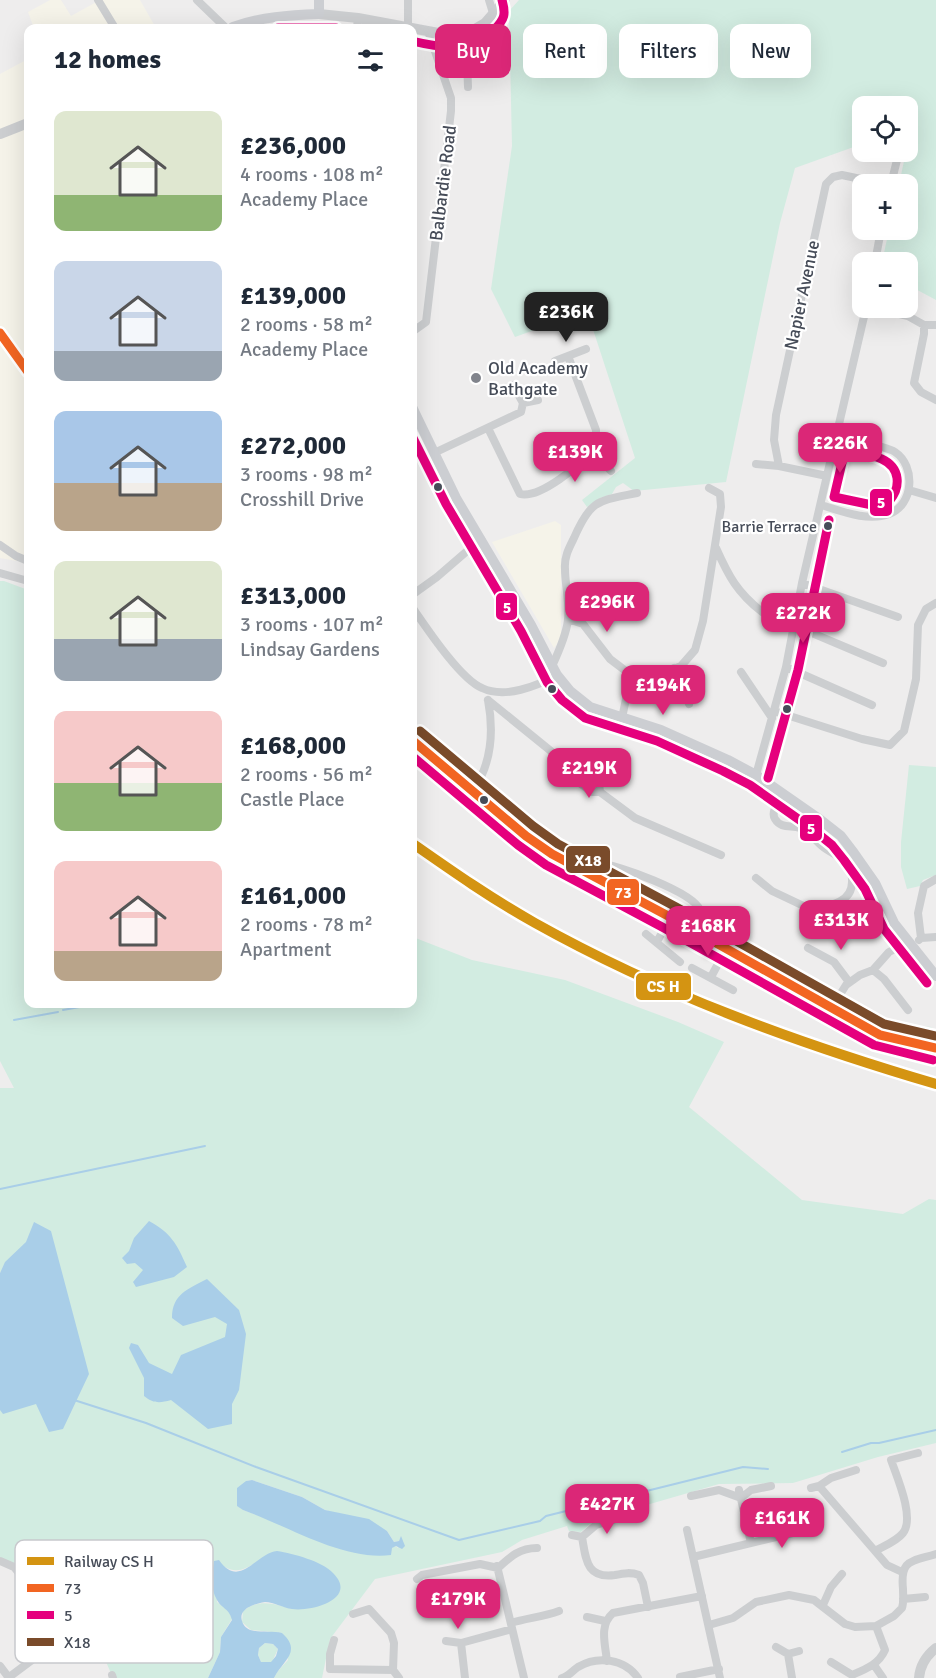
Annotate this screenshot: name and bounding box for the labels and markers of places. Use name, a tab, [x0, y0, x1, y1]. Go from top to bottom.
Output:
pin: £236K	[524, 292, 608, 343]
place label: Old Academy Bathgate	[488, 357, 589, 400]
marker: Old Academy Bathgate	[469, 371, 483, 385]
pin: £226K	[798, 423, 882, 474]
pin: £139K	[533, 432, 617, 483]
unlabelled marker	[432, 481, 444, 493]
place label: Barrie Terrace	[722, 517, 817, 537]
marker: Barrie Terrace	[822, 520, 834, 532]
pin: £296K	[565, 582, 649, 633]
pin: £272K	[761, 593, 845, 644]
pin: £194K	[621, 665, 705, 716]
unlabelled marker	[546, 683, 558, 695]
unlabelled marker	[781, 703, 793, 715]
pin: £219K	[547, 748, 631, 799]
unlabelled marker	[478, 794, 490, 806]
pin: £313K	[799, 900, 883, 951]
pin: £168K	[666, 906, 750, 957]
pin: £427K	[565, 1484, 649, 1535]
pin: £161K	[740, 1498, 824, 1549]
pin: £179K	[416, 1579, 500, 1630]

